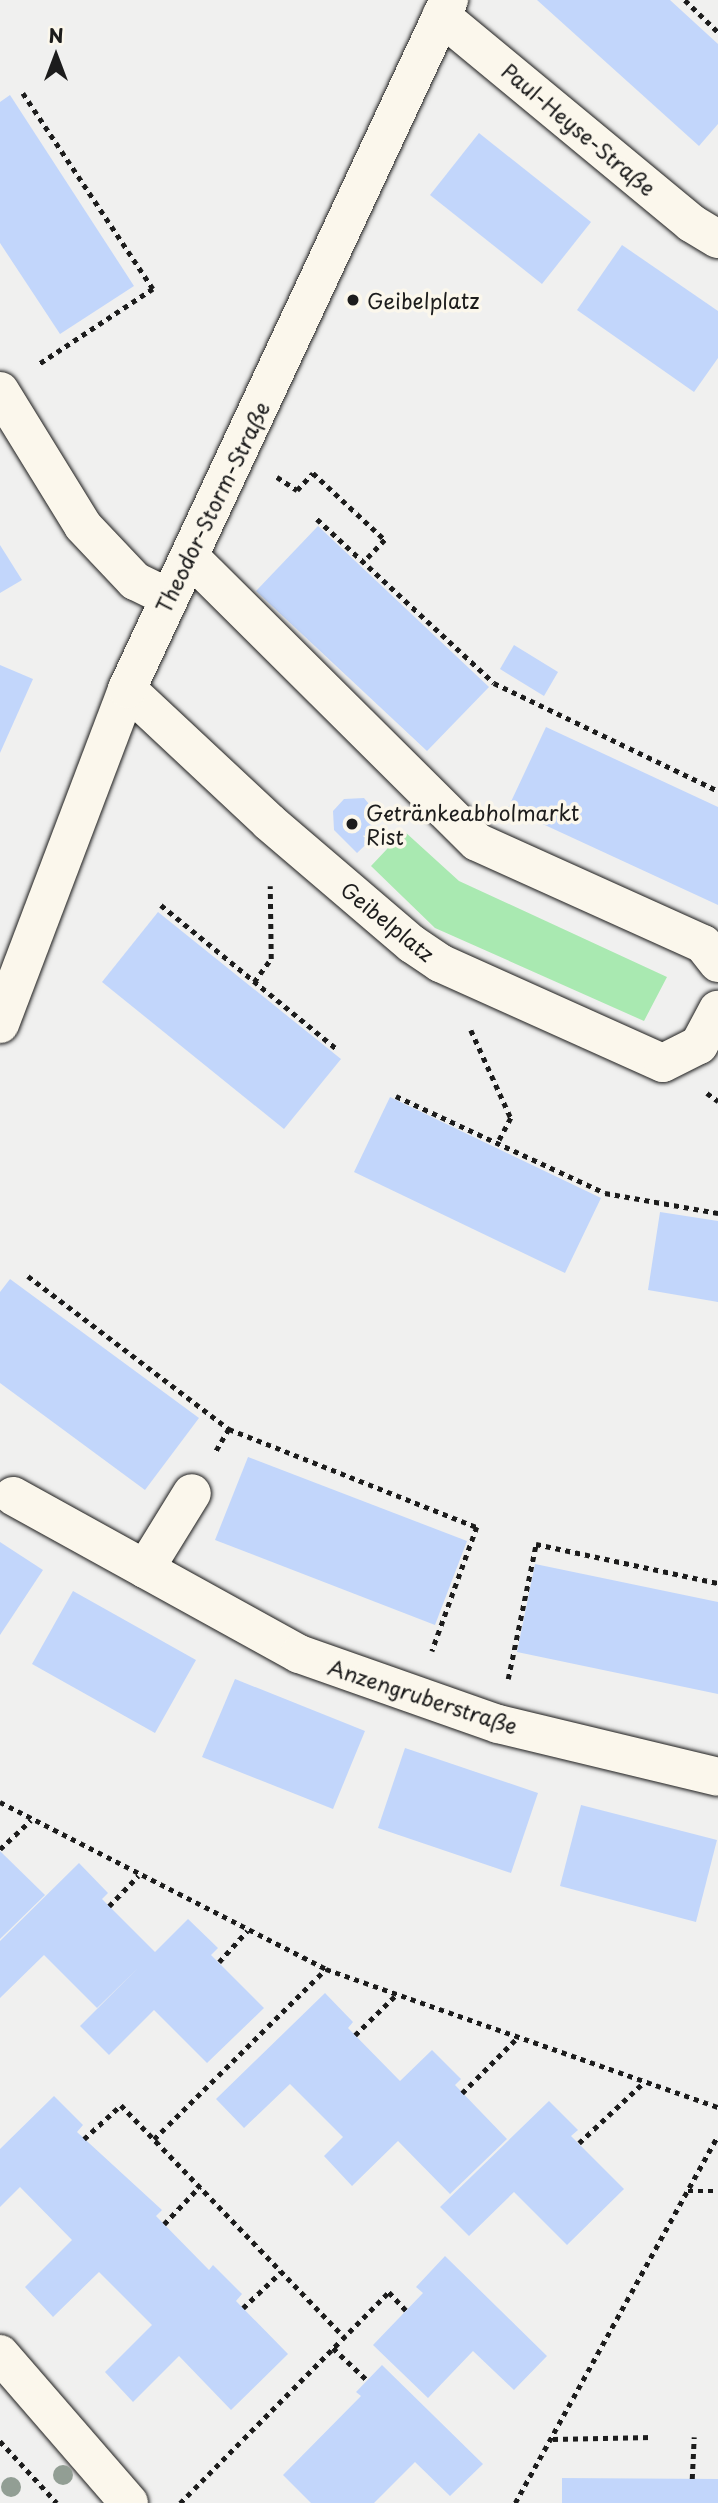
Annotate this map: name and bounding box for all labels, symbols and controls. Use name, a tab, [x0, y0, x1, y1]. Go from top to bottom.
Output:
north arrow	[21, 21, 91, 91]
text: N	[48, 21, 64, 49]
street label: Paul-Heyse-Straße	[497, 58, 661, 200]
place label: Geibelplatz	[367, 287, 479, 313]
marker: Geibelplatz	[345, 292, 361, 308]
street label: Theodor-Storm-Straße	[150, 397, 274, 617]
place label: Getränkeabholmarkt Rist	[366, 799, 579, 849]
marker: Getränkeabholmarkt Rist	[344, 816, 360, 832]
street label: Geibelplatz	[336, 876, 440, 966]
street label: Anzengruberstraße	[325, 1653, 521, 1739]

